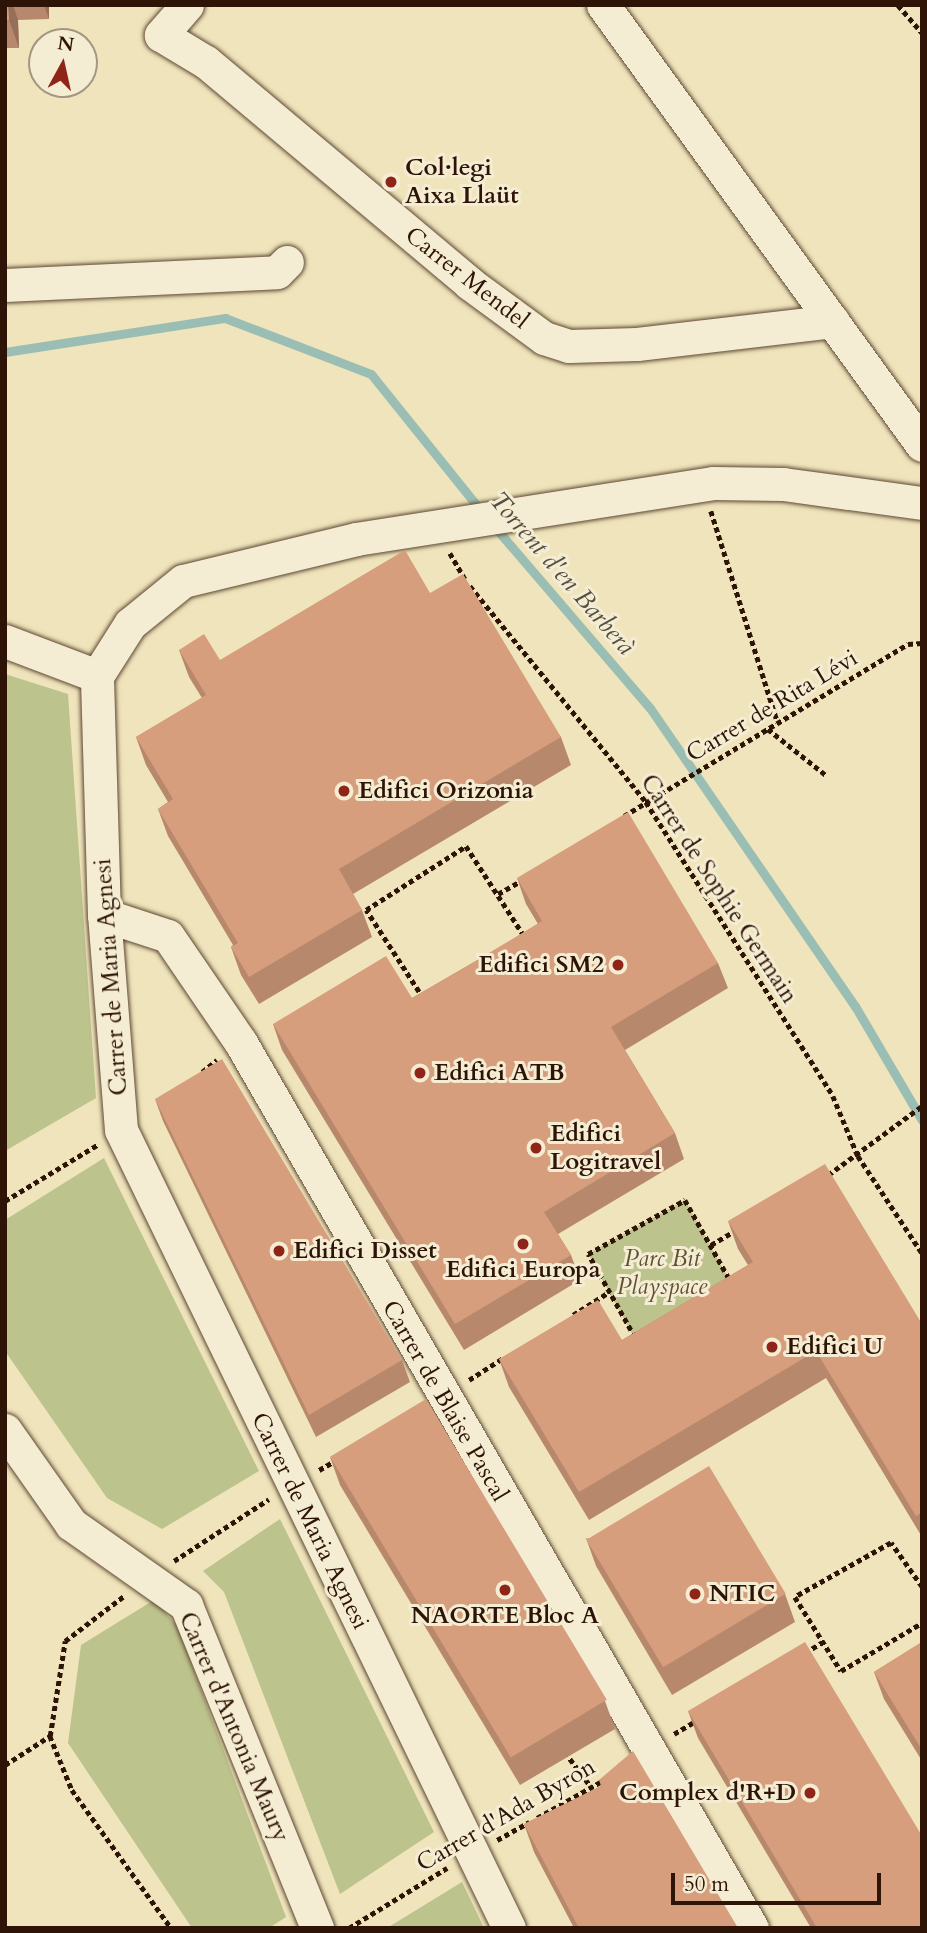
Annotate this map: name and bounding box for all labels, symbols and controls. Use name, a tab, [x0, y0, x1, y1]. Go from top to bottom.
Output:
north arrow	[28, 28, 98, 98]
text: N	[56, 30, 76, 58]
place label: Col·legi Aixa Llaüt	[405, 154, 519, 210]
marker: Col·legi Aixa Llaüt	[383, 174, 399, 190]
street label: Carrer Mendel	[399, 221, 535, 335]
water label: Torrent d'en Barberà	[483, 485, 641, 661]
street label: Carrer de Rita Lévi	[681, 644, 863, 768]
street label: Carrer de Sophie Germain	[634, 769, 804, 1009]
place label: Edifici Orizonia	[358, 777, 534, 805]
marker: Edifici Orizonia	[336, 783, 352, 799]
street label: Carrer de Maria Agnesi	[88, 857, 134, 1097]
place label: Edifici SM2	[478, 951, 604, 979]
marker: Edifici SM2	[610, 957, 626, 973]
place label: Edifici ATB	[434, 1059, 564, 1087]
marker: Edifici ATB	[412, 1065, 428, 1081]
place label: Edifici Logitravel	[550, 1120, 661, 1176]
marker: Edifici Logitravel	[528, 1140, 544, 1156]
marker: Edifici Europa	[515, 1236, 531, 1252]
place label: Edifici Disset	[293, 1237, 437, 1265]
marker: Edifici Disset	[271, 1243, 287, 1259]
park label: Parc Bit Playspace	[617, 1245, 707, 1301]
place label: Edifici Europa	[445, 1256, 601, 1284]
street label: Carrer de Blaise Pascal	[376, 1295, 514, 1507]
place label: Edifici U	[786, 1333, 883, 1361]
marker: Edifici U	[764, 1339, 780, 1355]
street label: Carrer de Maria Agnesi	[245, 1408, 375, 1634]
place label: NTIC	[709, 1580, 775, 1608]
marker: NAORTE Bloc A	[497, 1582, 513, 1598]
marker: NTIC	[687, 1586, 703, 1602]
place label: NAORTE Bloc A	[411, 1602, 599, 1630]
street label: Carrer d'Antonia Maury	[173, 1608, 295, 1846]
street label: Carrer d'Ada Byron	[412, 1752, 600, 1878]
place label: Complex d'R+D	[619, 1779, 796, 1807]
marker: Complex d'R+D	[802, 1785, 818, 1801]
scale bar	[675, 1860, 885, 1904]
text: 50 m	[684, 1870, 729, 1899]

